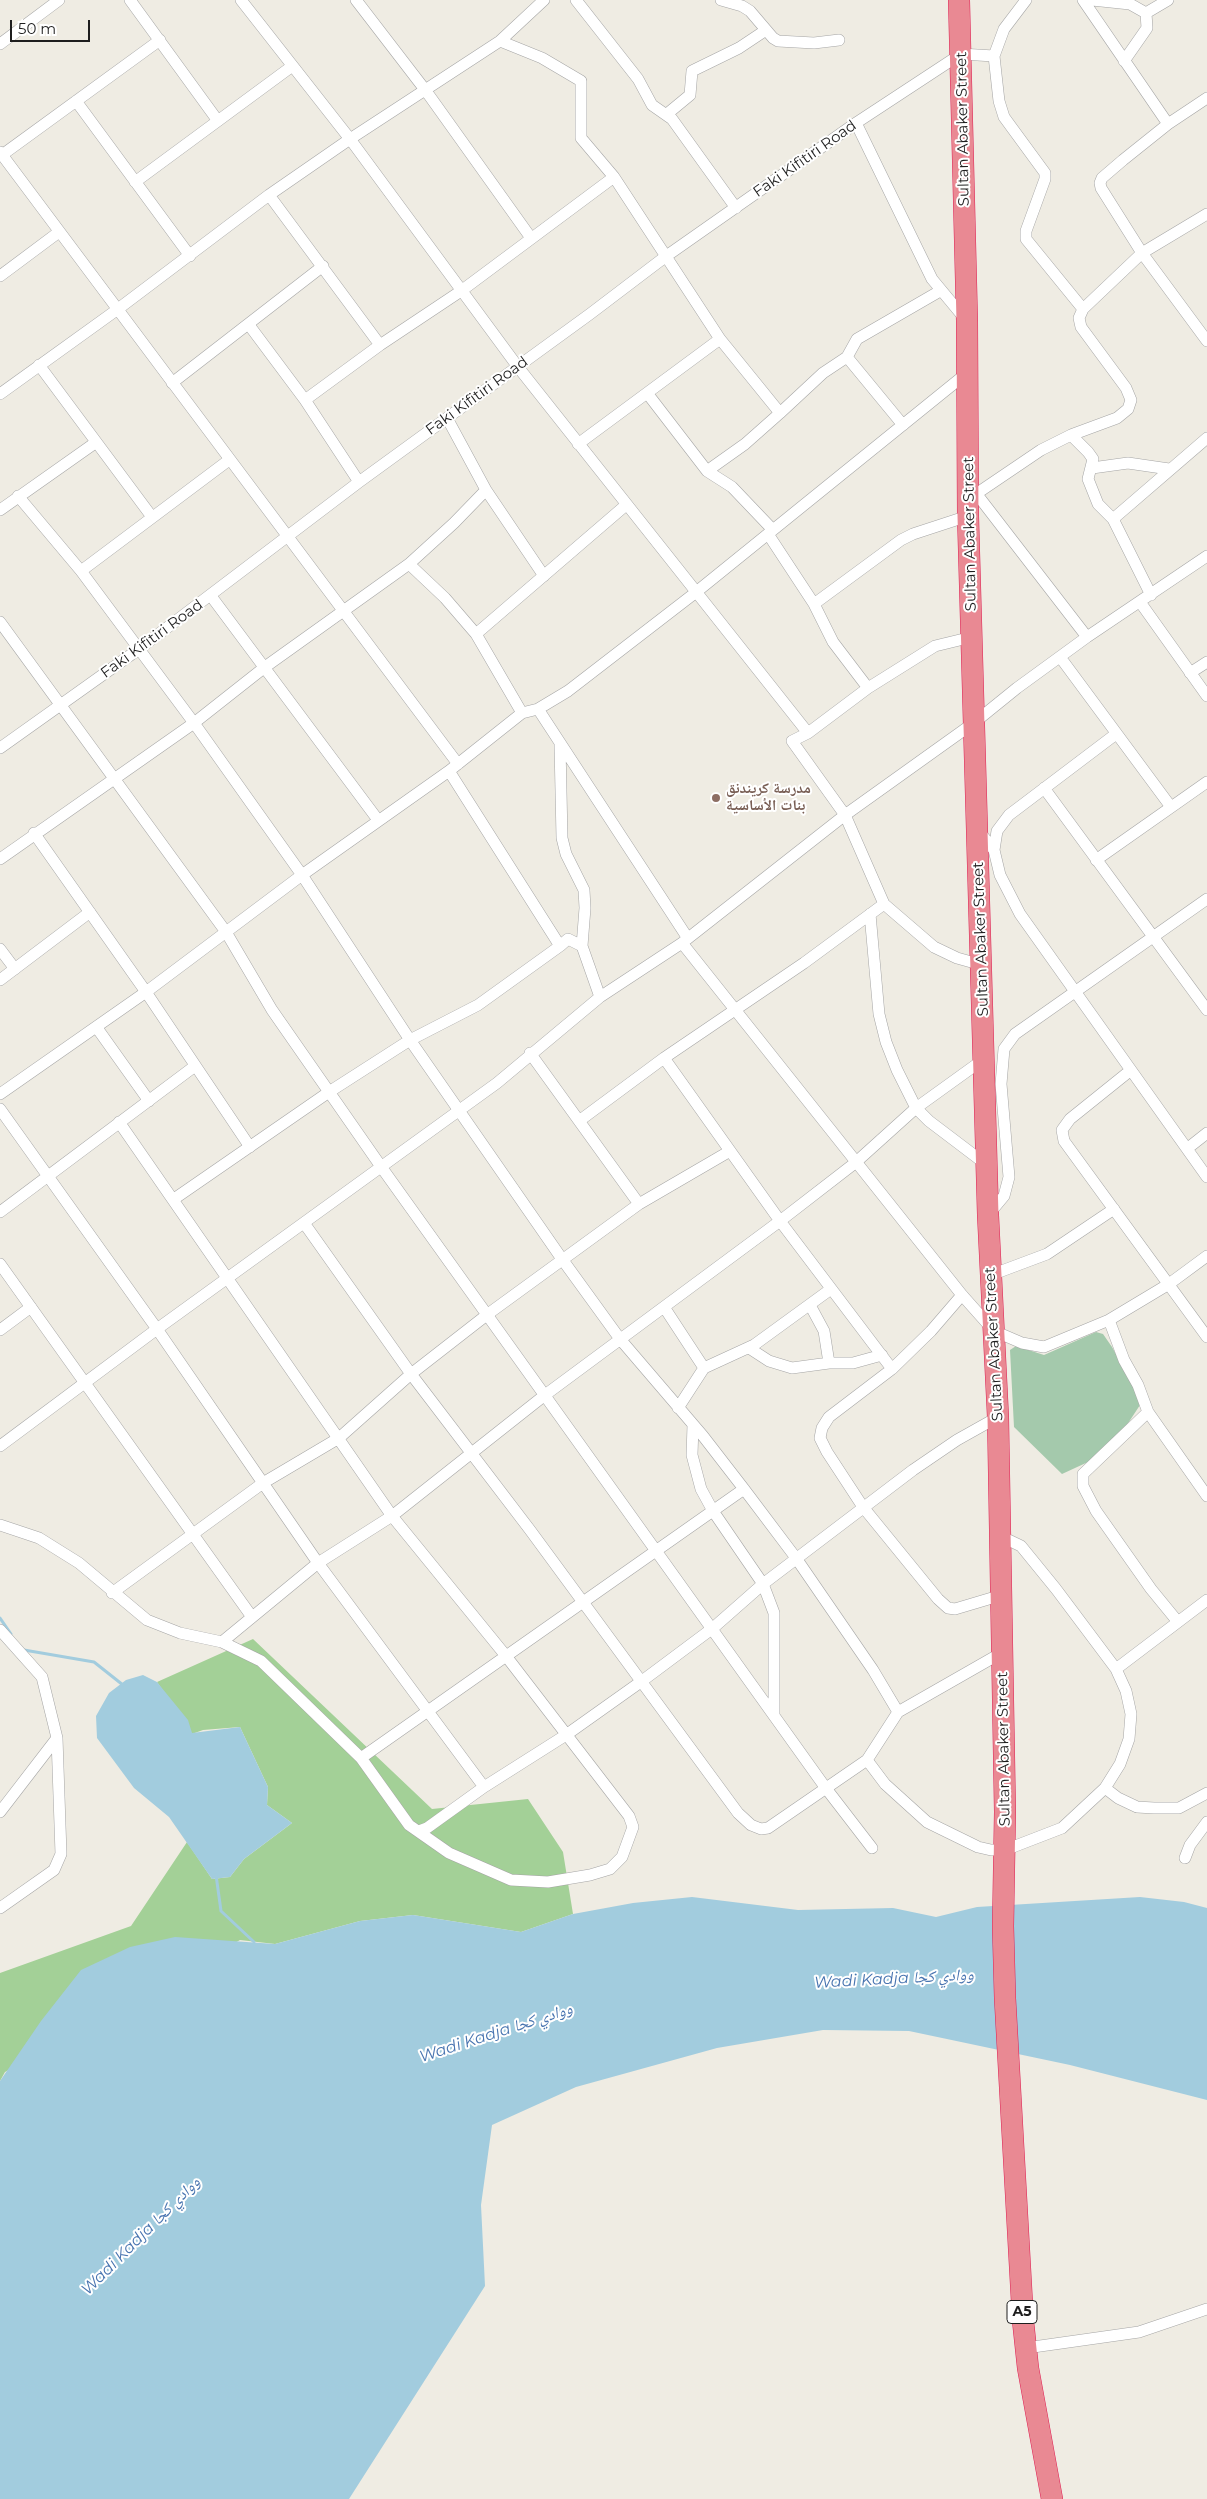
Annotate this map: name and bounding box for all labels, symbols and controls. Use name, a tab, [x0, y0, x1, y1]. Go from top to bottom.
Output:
scale bar	[12, 10, 92, 42]
text: 50 m	[18, 19, 56, 38]
street label: Sultan Abaker Street	[953, 52, 973, 206]
street label: Faki Kifitiri Road	[750, 117, 860, 201]
street label: Faki Kifitiri Road	[422, 353, 532, 439]
street label: Sultan Abaker Street	[960, 457, 980, 611]
street label: Faki Kifitiri Road	[97, 596, 207, 682]
place label: مدرسة كريندنق بنات الأساسية	[726, 780, 811, 815]
marker: مدرسة كريندنق بنات الأساسية	[710, 792, 722, 804]
street label: Sultan Abaker Street	[969, 861, 993, 1017]
street label: Sultan Abaker Street	[981, 1266, 1007, 1422]
street label: Sultan Abaker Street	[994, 1672, 1014, 1826]
water label: Wadi Kadja ووادي كجا	[814, 1965, 974, 1993]
water label: Wadi Kadja ووادي كجا	[417, 1999, 575, 2067]
water label: Wadi Kadja ووادي كجا	[78, 2173, 204, 2299]
road number: A5	[1007, 2300, 1037, 2324]

